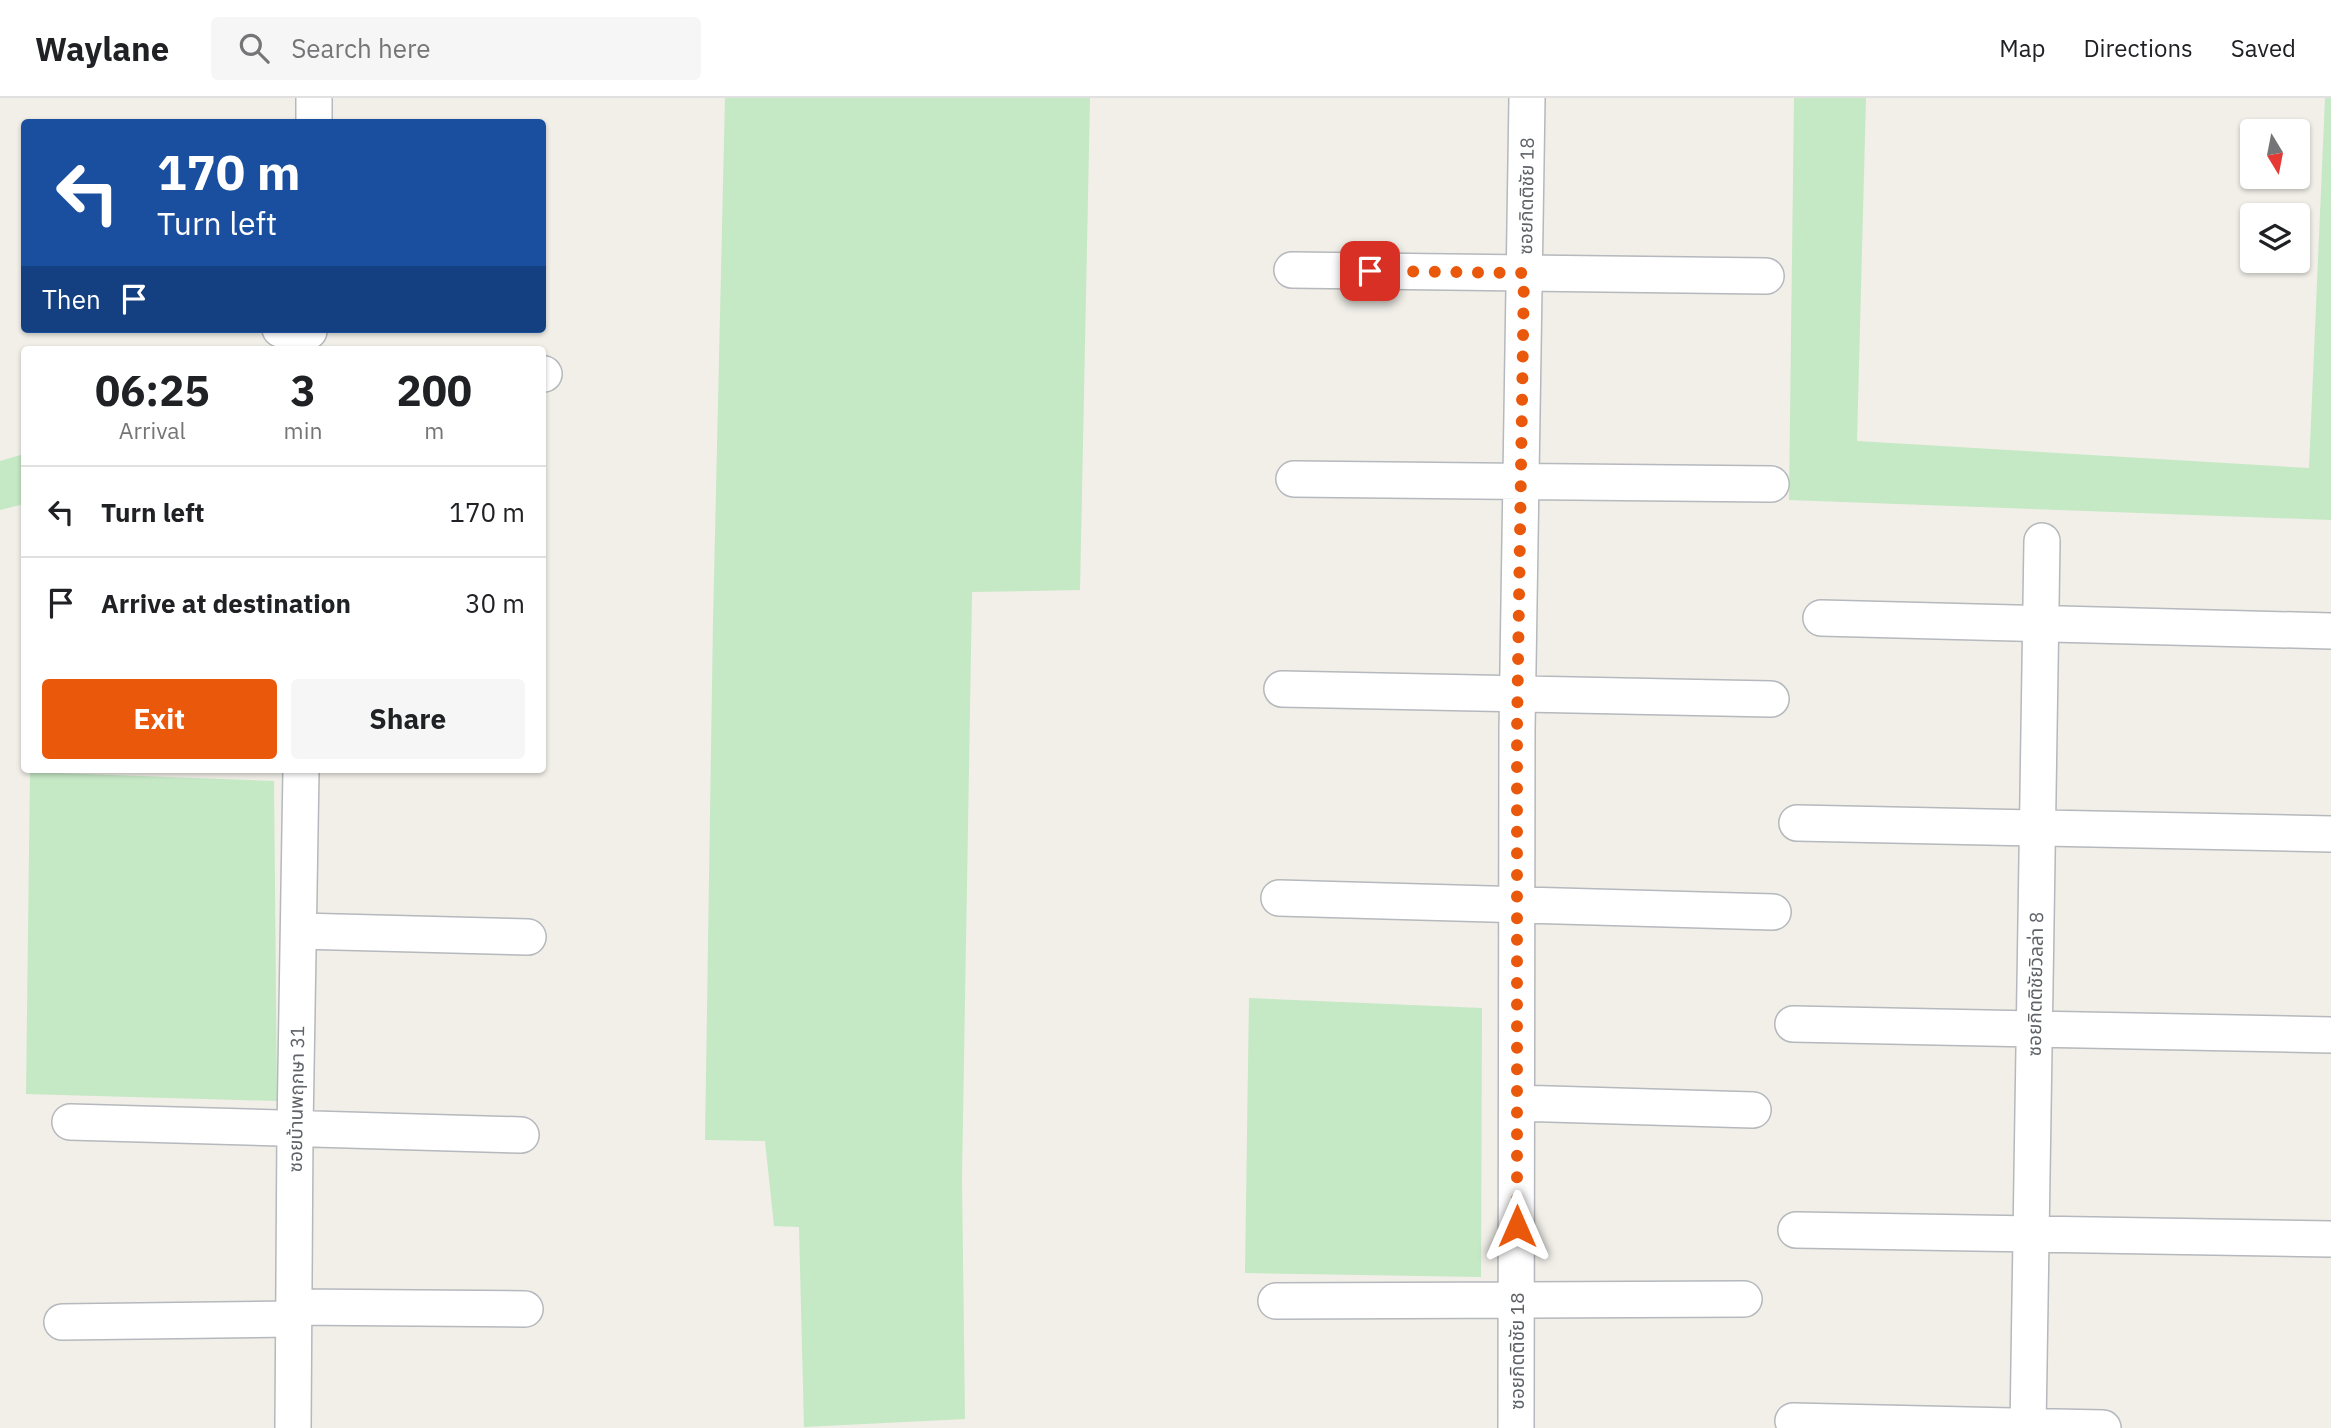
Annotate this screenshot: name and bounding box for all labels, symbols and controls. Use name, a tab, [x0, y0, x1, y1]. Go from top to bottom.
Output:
search box	[211, 17, 701, 80]
text: Waylane	[35, 27, 169, 70]
icon: search	[235, 29, 273, 67]
text: Search here	[291, 31, 431, 65]
text: Map	[1999, 32, 2045, 64]
text: Directions	[2083, 32, 2193, 64]
text: Saved	[2231, 32, 2296, 64]
north arrow	[2240, 119, 2310, 189]
map controls	[2240, 119, 2310, 273]
street label: ซอยกิตติชัย 18	[1513, 137, 1539, 255]
text: 170 m	[157, 140, 301, 203]
icon: left	[42, 147, 133, 238]
text: Turn left	[157, 202, 277, 244]
button: layers	[2240, 203, 2310, 273]
pin	[1340, 241, 1400, 301]
icon: arrive	[1351, 252, 1389, 290]
icon: arrive	[115, 280, 153, 318]
text: Then	[42, 282, 101, 316]
text: 06:25	[95, 363, 210, 418]
text: 3	[290, 363, 316, 418]
text: 200	[396, 363, 472, 418]
text: Arrival	[119, 415, 186, 445]
text: min	[284, 415, 322, 445]
text: m	[424, 415, 444, 445]
icon: left	[42, 493, 80, 531]
text: Turn left	[101, 495, 204, 529]
text: 170 m	[449, 495, 525, 529]
icon: arrive	[42, 584, 80, 622]
text: Arrive at destination	[101, 586, 351, 620]
text: 30 m	[465, 586, 525, 620]
button: Exit	[42, 679, 277, 759]
button: Share	[291, 679, 525, 759]
street label: ซอยกิตติชัยวิลล่า 8	[2022, 911, 2048, 1057]
street label: ซอยบ้านพฤกษา 31	[283, 1025, 309, 1173]
position arrow	[1480, 1189, 1554, 1263]
street label: ซอยกิตติชัย 18	[1505, 1292, 1529, 1410]

